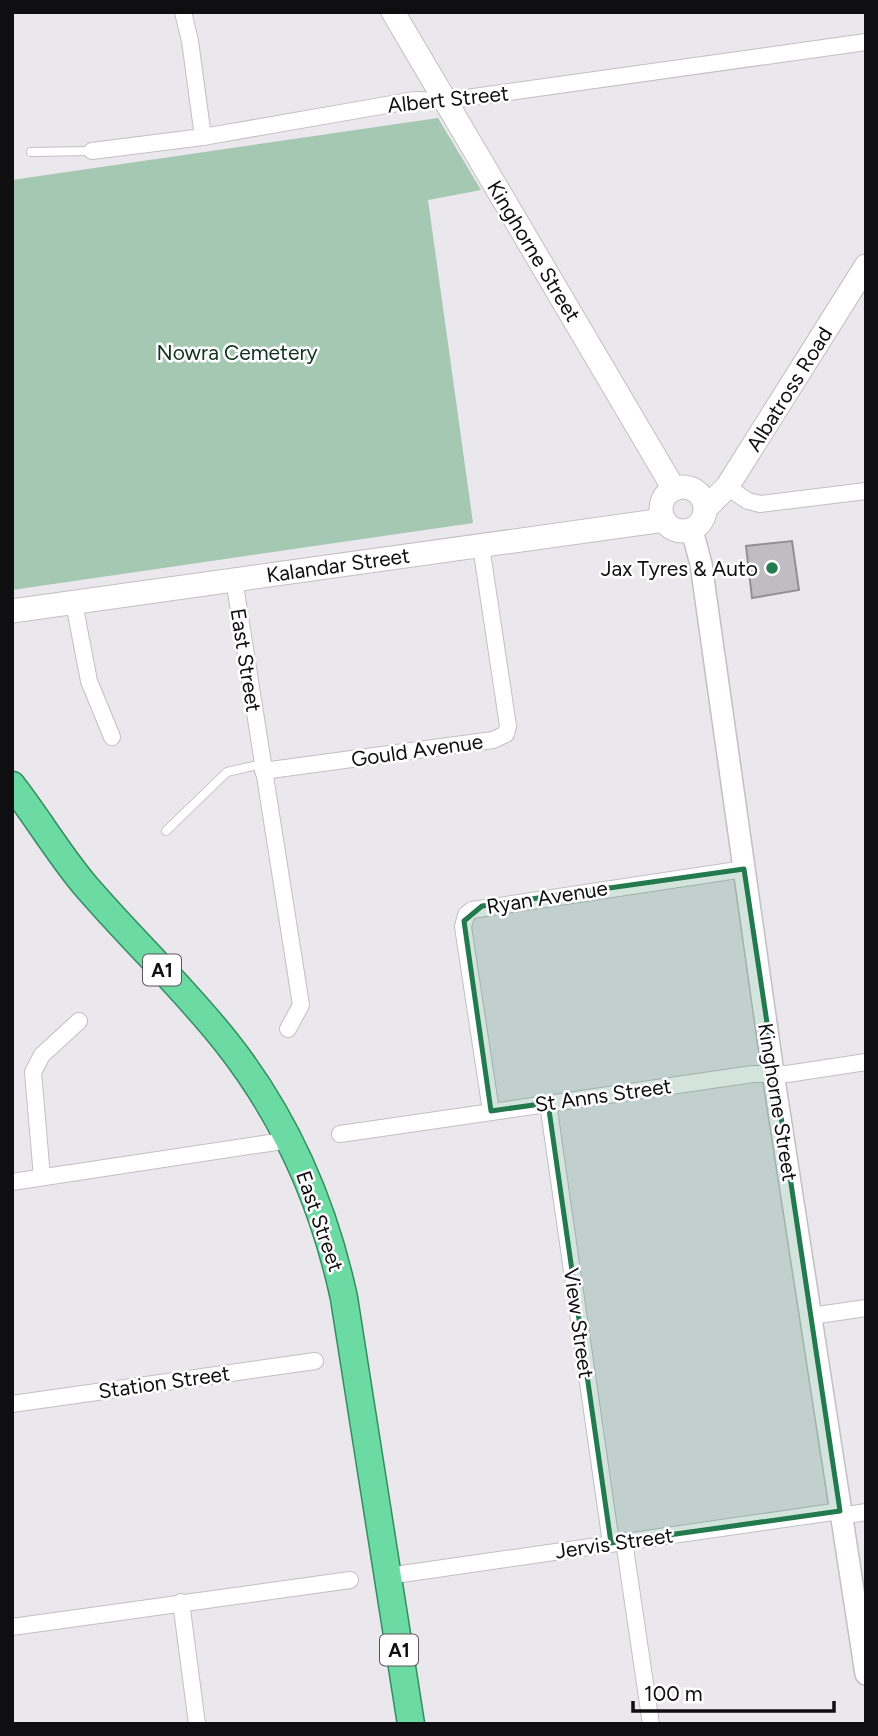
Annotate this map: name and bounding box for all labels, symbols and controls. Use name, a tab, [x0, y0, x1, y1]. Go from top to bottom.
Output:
street label: Albert Street	[386, 80, 510, 118]
street label: Kinghorne Street	[482, 176, 586, 326]
street label: Albatross Road	[741, 322, 837, 456]
park label: Nowra Cemetery	[156, 340, 318, 365]
street label: Kalandar Street	[265, 543, 411, 587]
place label: Jax Tyres & Auto	[601, 556, 758, 581]
marker: Jax Tyres & Auto	[764, 560, 780, 576]
street label: East Street	[225, 606, 267, 714]
street label: Gould Avenue	[349, 728, 485, 772]
street label: Ryan Avenue	[485, 875, 609, 919]
road number: A1	[143, 954, 181, 986]
street label: Kinghorne Street	[753, 1021, 803, 1183]
street label: St Anns Street	[533, 1073, 673, 1117]
street label: East Street	[291, 1167, 349, 1275]
street label: View Street	[559, 1266, 599, 1380]
street label: Station Street	[97, 1360, 231, 1404]
street label: Jervis Street	[553, 1522, 675, 1564]
road number: A1	[380, 1634, 418, 1666]
scale bar	[633, 1670, 834, 1714]
text: 100 m	[644, 1681, 703, 1706]

